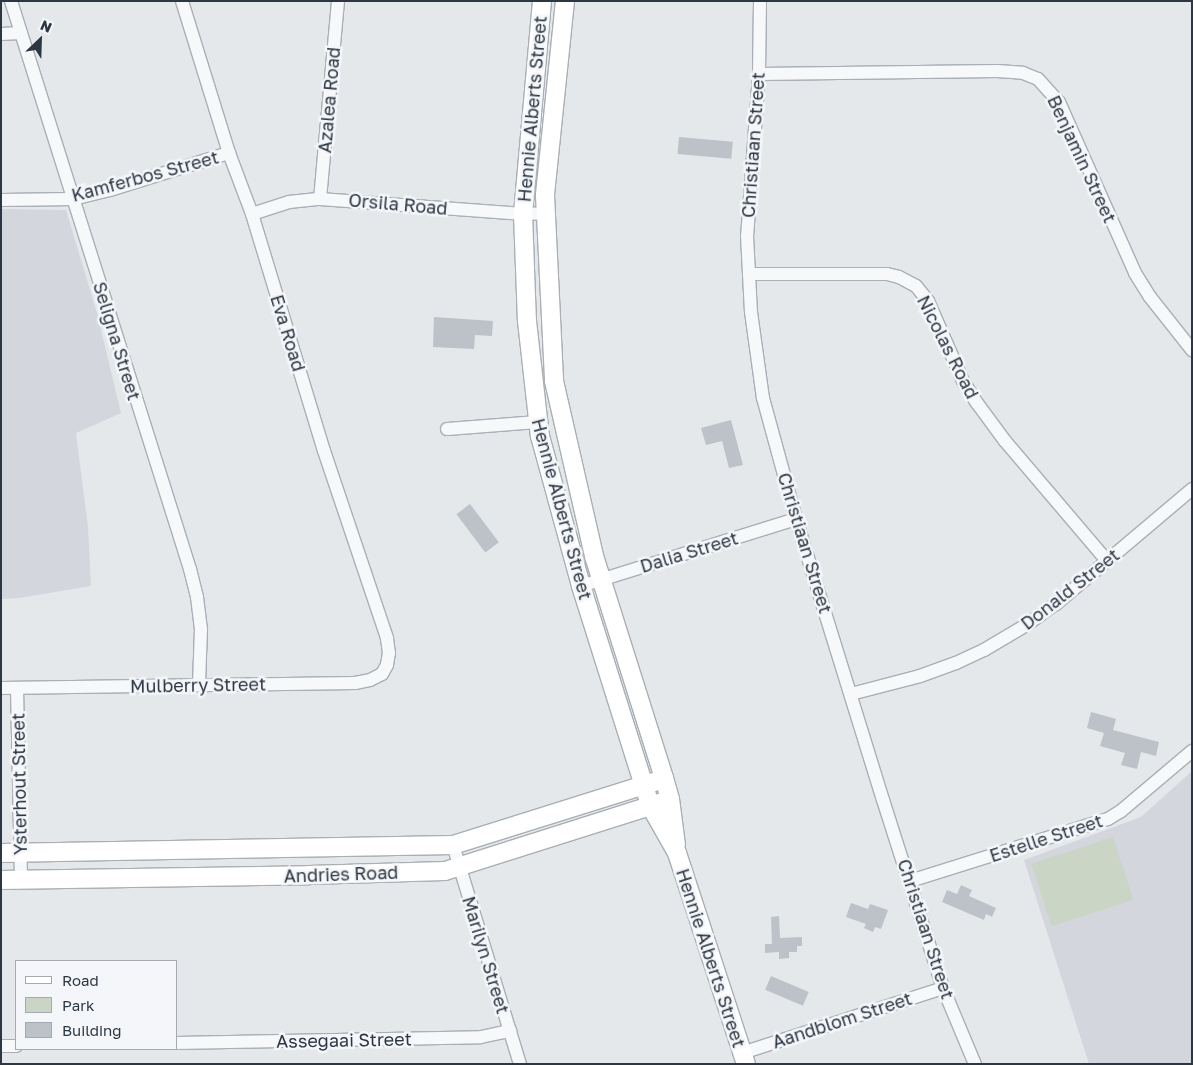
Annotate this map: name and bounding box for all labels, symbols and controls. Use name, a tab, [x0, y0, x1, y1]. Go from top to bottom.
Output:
north arrow	[15, 15, 65, 65]
street label: Hennie Alberts Street	[513, 15, 551, 203]
text: N	[38, 16, 55, 36]
street label: Azalea Road	[314, 46, 344, 154]
street label: Christiaan Street	[737, 71, 769, 219]
street label: Benjamin Street	[1043, 92, 1121, 226]
street label: Kamferbos Street	[69, 146, 221, 206]
street label: Orsila Road	[348, 189, 448, 219]
street label: Seligna Street	[89, 279, 145, 403]
street label: Eva Road	[266, 292, 310, 374]
street label: Nicolas Road	[913, 292, 983, 402]
street label: Hennie Alberts Street	[527, 416, 597, 602]
street label: Christiaan Street	[773, 470, 837, 616]
street label: Dalia Street	[637, 527, 741, 577]
street label: Donald Street	[1016, 544, 1124, 634]
street label: Mulberry Street	[130, 673, 266, 697]
street label: Ysterhout Street	[7, 713, 31, 855]
street label: Estelle Street	[987, 810, 1105, 866]
street label: Christiaan Street	[893, 856, 959, 1002]
street label: Andries Road	[283, 861, 399, 887]
street label: Hennie Alberts Street	[672, 866, 750, 1050]
street label: Marilyn Street	[458, 894, 514, 1016]
legend	[15, 960, 178, 1050]
text: Road	[62, 971, 99, 989]
street label: Aandblom Street	[769, 987, 915, 1053]
text: Park	[62, 996, 94, 1014]
text: Building	[62, 1021, 122, 1039]
street label: Assegaai Street	[276, 1028, 412, 1052]

